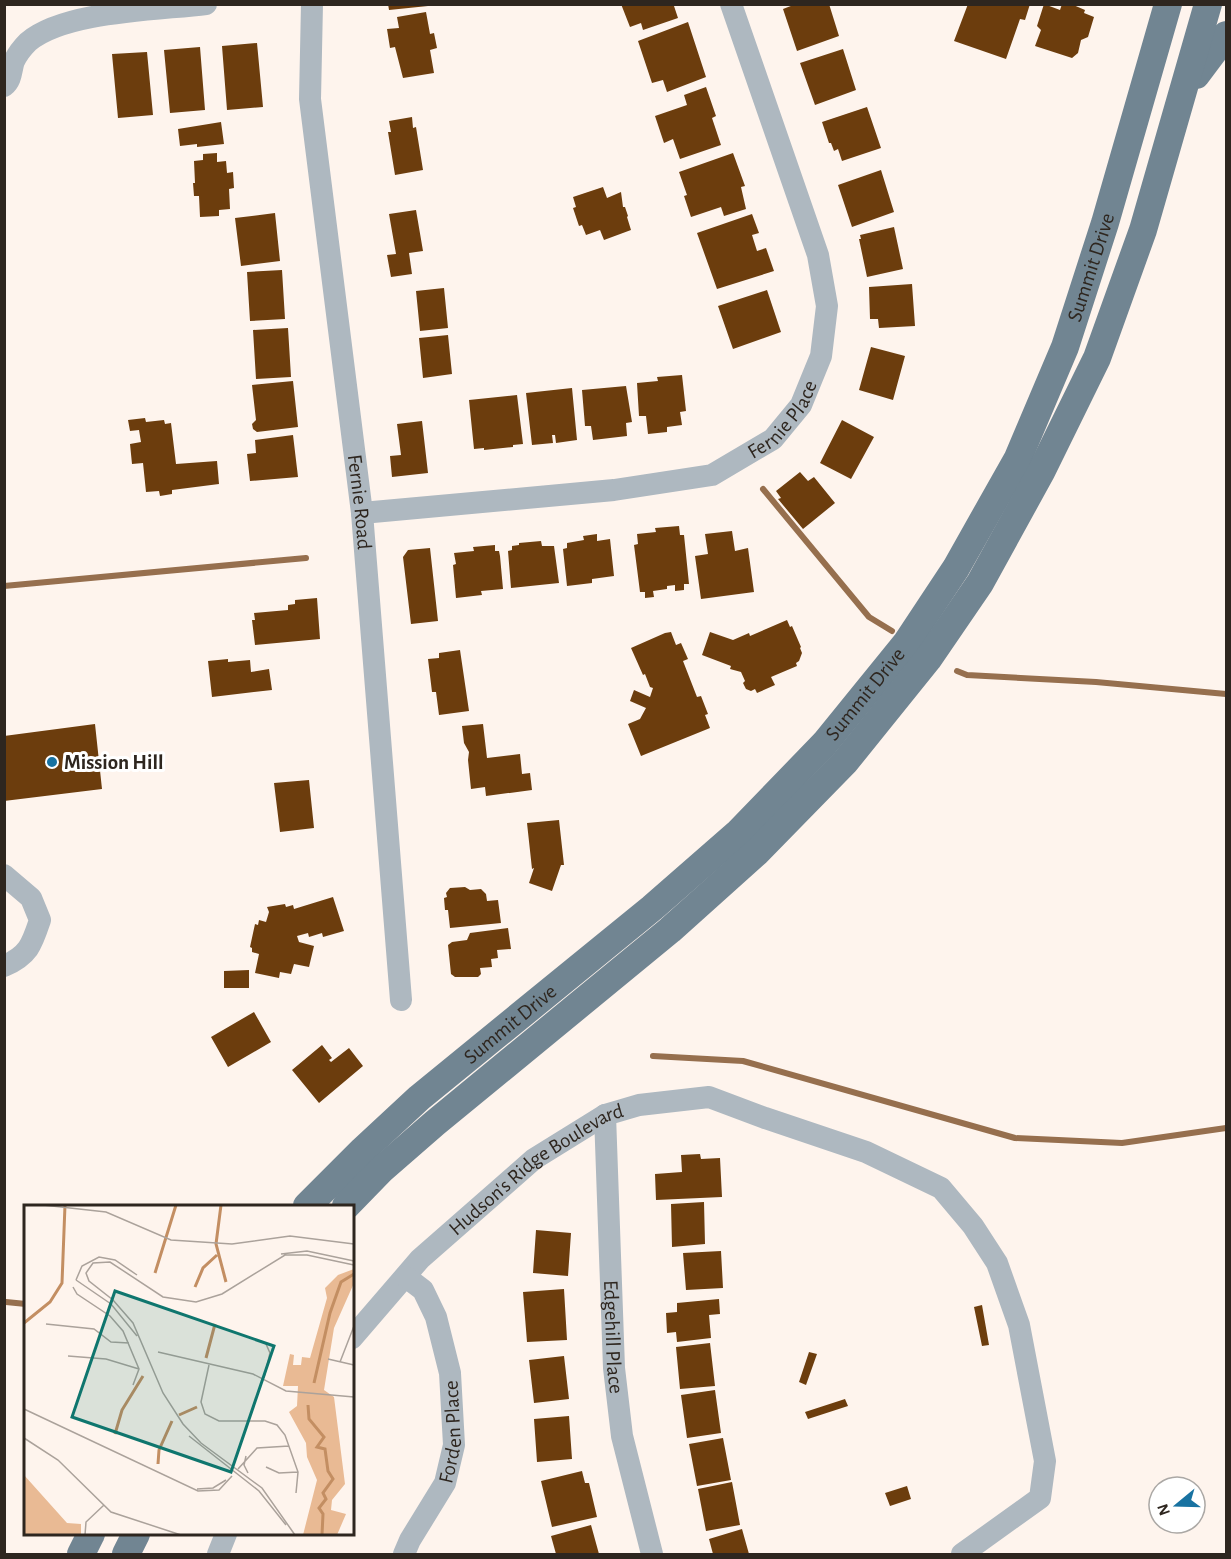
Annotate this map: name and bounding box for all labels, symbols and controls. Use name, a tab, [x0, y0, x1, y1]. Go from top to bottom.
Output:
street label: Summit Drive	[1063, 211, 1118, 324]
street label: Fernie Place	[744, 377, 820, 462]
street label: Fernie Road	[344, 453, 375, 550]
street label: Summit Drive	[821, 643, 909, 744]
place label: Mission Hill	[64, 752, 164, 773]
marker: Mission Hill	[45, 755, 59, 769]
street label: Summit Drive	[460, 980, 560, 1068]
street label: Hudson's Ridge Boulevard	[445, 1100, 626, 1239]
inset map	[24, 1205, 354, 1535]
street label: Edgehill Place	[600, 1280, 627, 1395]
street label: Forden Place	[435, 1380, 465, 1485]
north arrow	[1147, 1475, 1207, 1535]
text: N	[1154, 1502, 1173, 1517]

